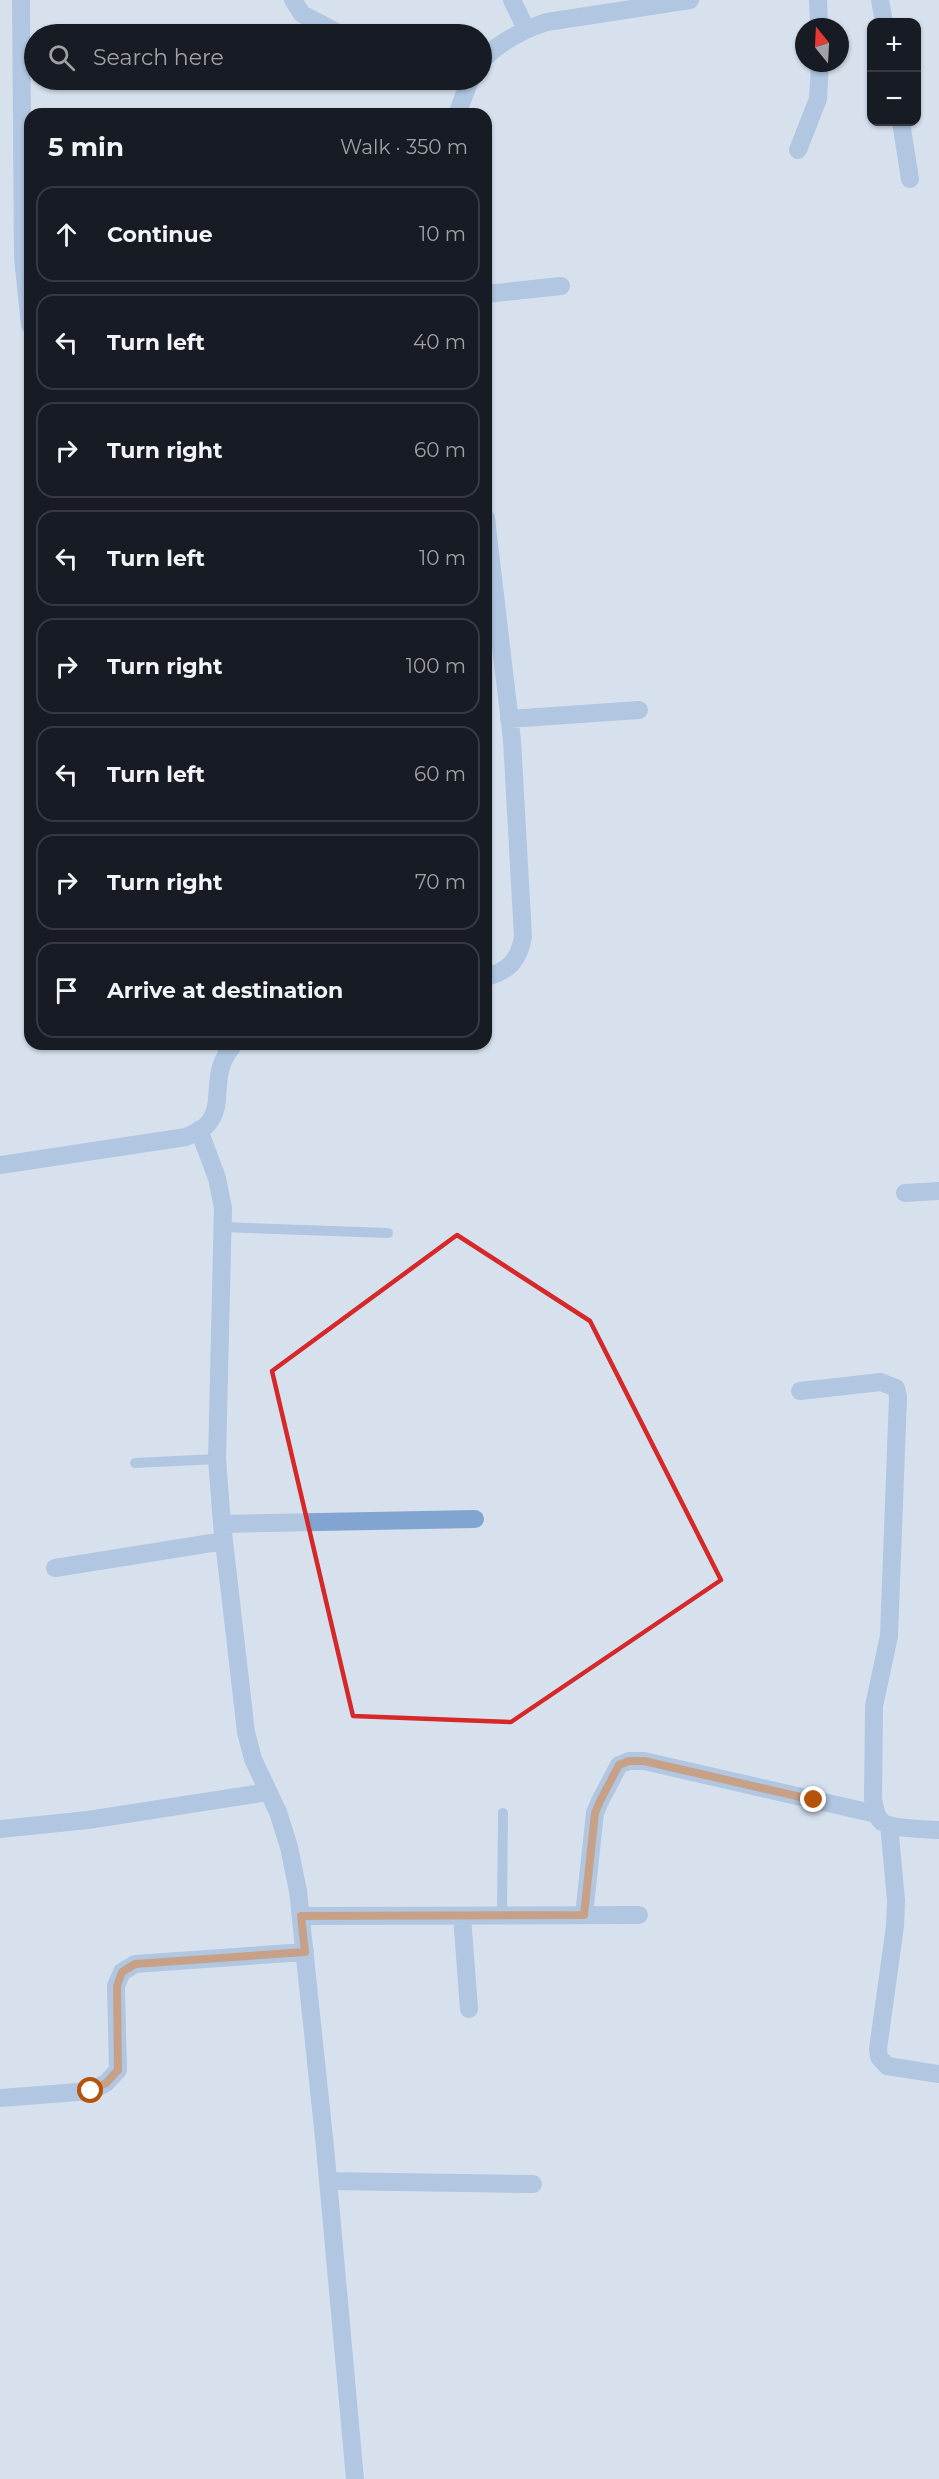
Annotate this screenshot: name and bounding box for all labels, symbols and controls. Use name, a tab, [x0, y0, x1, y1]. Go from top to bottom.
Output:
north arrow	[795, 18, 849, 72]
map controls	[867, 18, 921, 126]
button: +	[867, 18, 921, 72]
search box	[24, 24, 492, 90]
icon: search	[45, 41, 78, 74]
text: Search here	[93, 44, 224, 71]
button: −	[867, 72, 921, 126]
text: 5 min	[48, 131, 124, 163]
text: Walk · 350 m	[340, 135, 468, 159]
icon: ahead	[50, 218, 83, 251]
text: Continue	[107, 221, 213, 248]
text: 10 m	[419, 222, 466, 246]
icon: left	[50, 326, 83, 359]
text: Turn left	[107, 329, 205, 356]
text: 40 m	[413, 330, 466, 354]
icon: right	[50, 434, 83, 467]
text: Turn right	[107, 437, 222, 464]
text: 60 m	[414, 438, 466, 462]
icon: left	[50, 542, 83, 575]
text: Turn left	[107, 545, 205, 572]
text: 10 m	[419, 546, 466, 570]
icon: right	[50, 650, 83, 683]
text: Turn right	[107, 653, 222, 680]
text: 100 m	[406, 654, 466, 678]
icon: left	[50, 758, 83, 791]
text: Turn left	[107, 761, 205, 788]
text: 60 m	[414, 762, 466, 786]
icon: right	[50, 866, 83, 899]
text: Turn right	[107, 869, 222, 896]
text: 70 m	[415, 870, 466, 894]
icon: arrive	[50, 974, 83, 1007]
text: Arrive at destination	[107, 977, 343, 1004]
route end	[800, 1786, 826, 1812]
route start	[77, 2077, 103, 2103]

